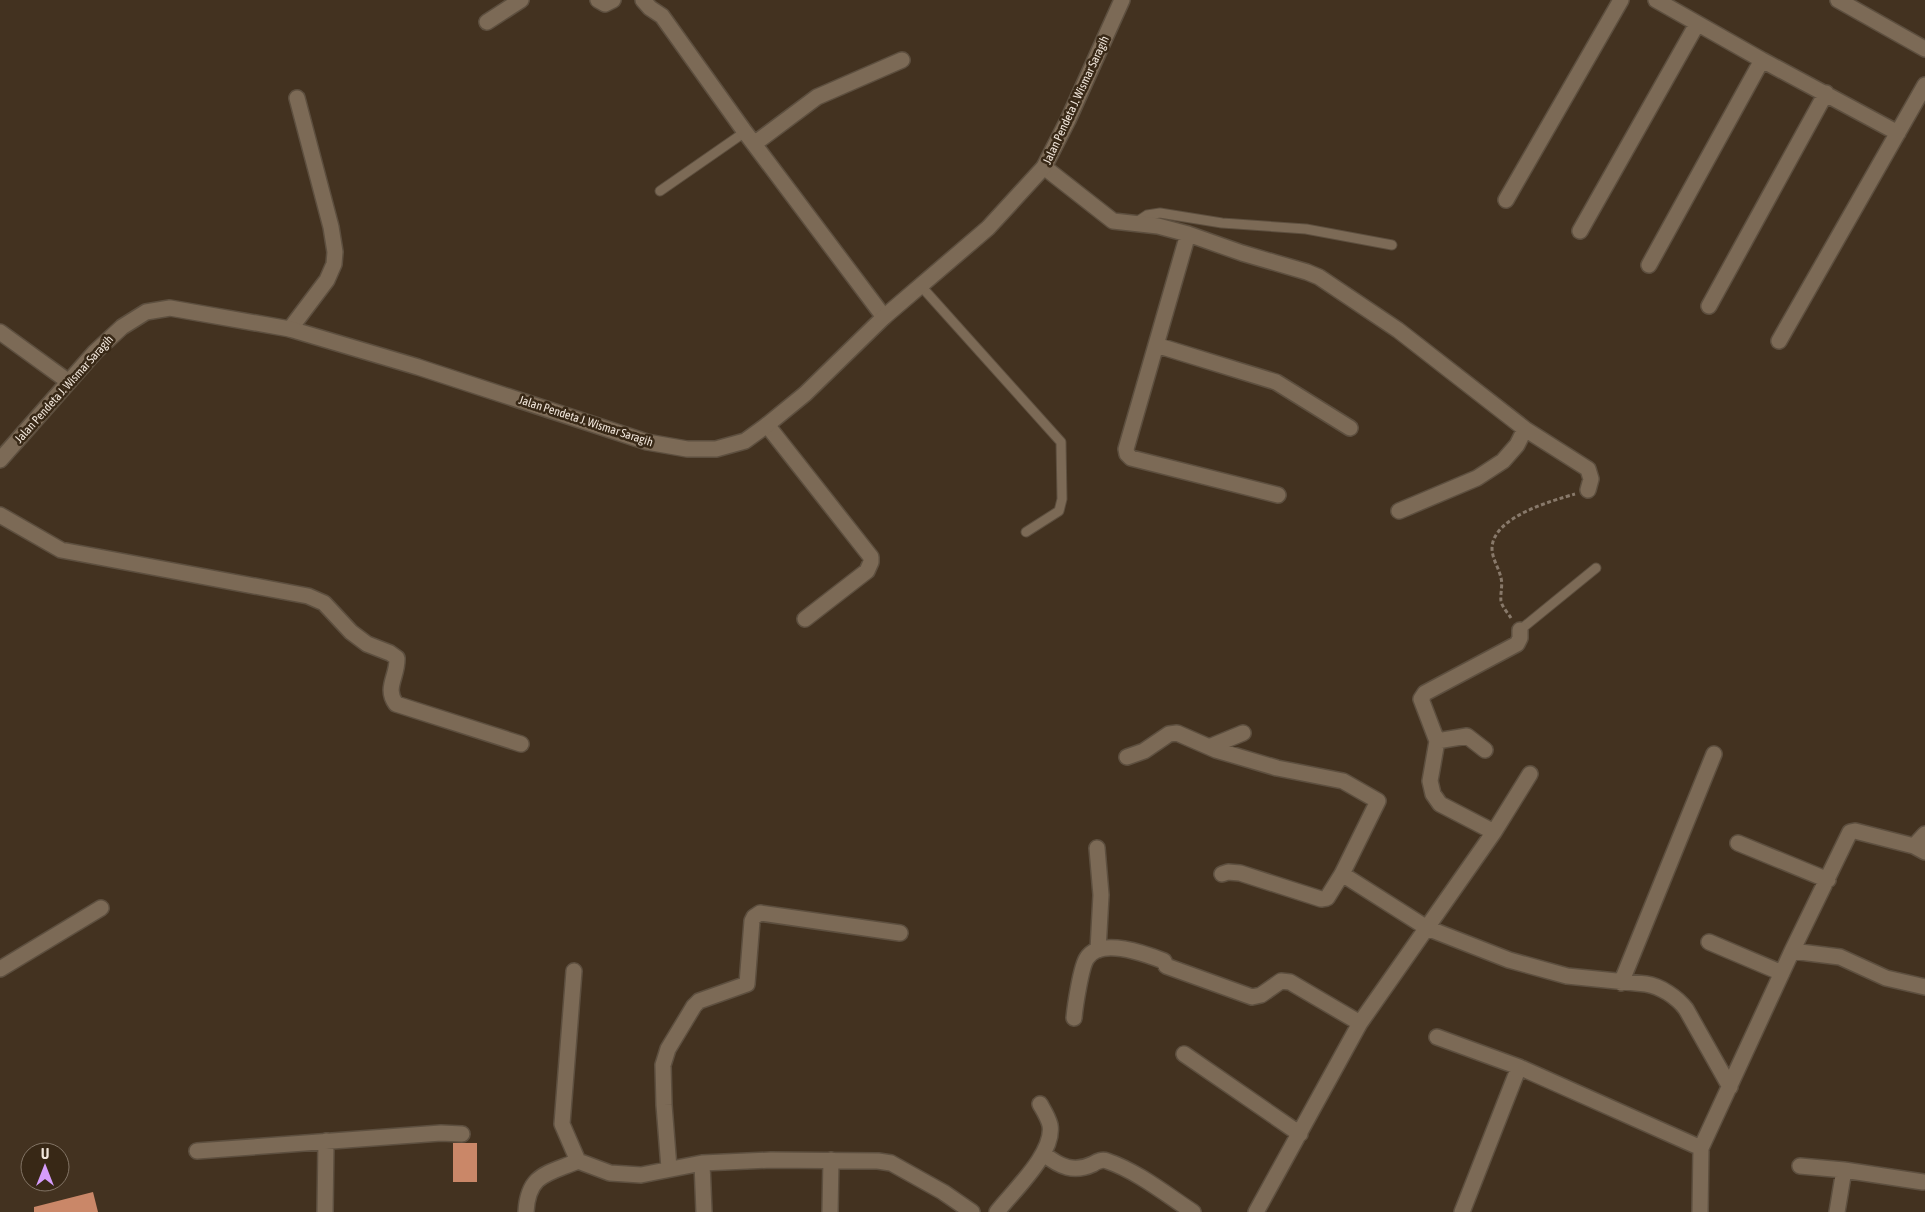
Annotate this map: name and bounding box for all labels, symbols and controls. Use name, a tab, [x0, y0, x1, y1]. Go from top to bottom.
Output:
street label: Jalan Pendeta J. Wismar Saragih	[1040, 34, 1112, 166]
street label: Jalan Pendeta J. Wismar Saragih	[12, 332, 116, 446]
street label: Jalan Pendeta J. Wismar Saragih	[517, 393, 655, 449]
north arrow	[20, 1142, 70, 1192]
text: U	[41, 1146, 49, 1162]

